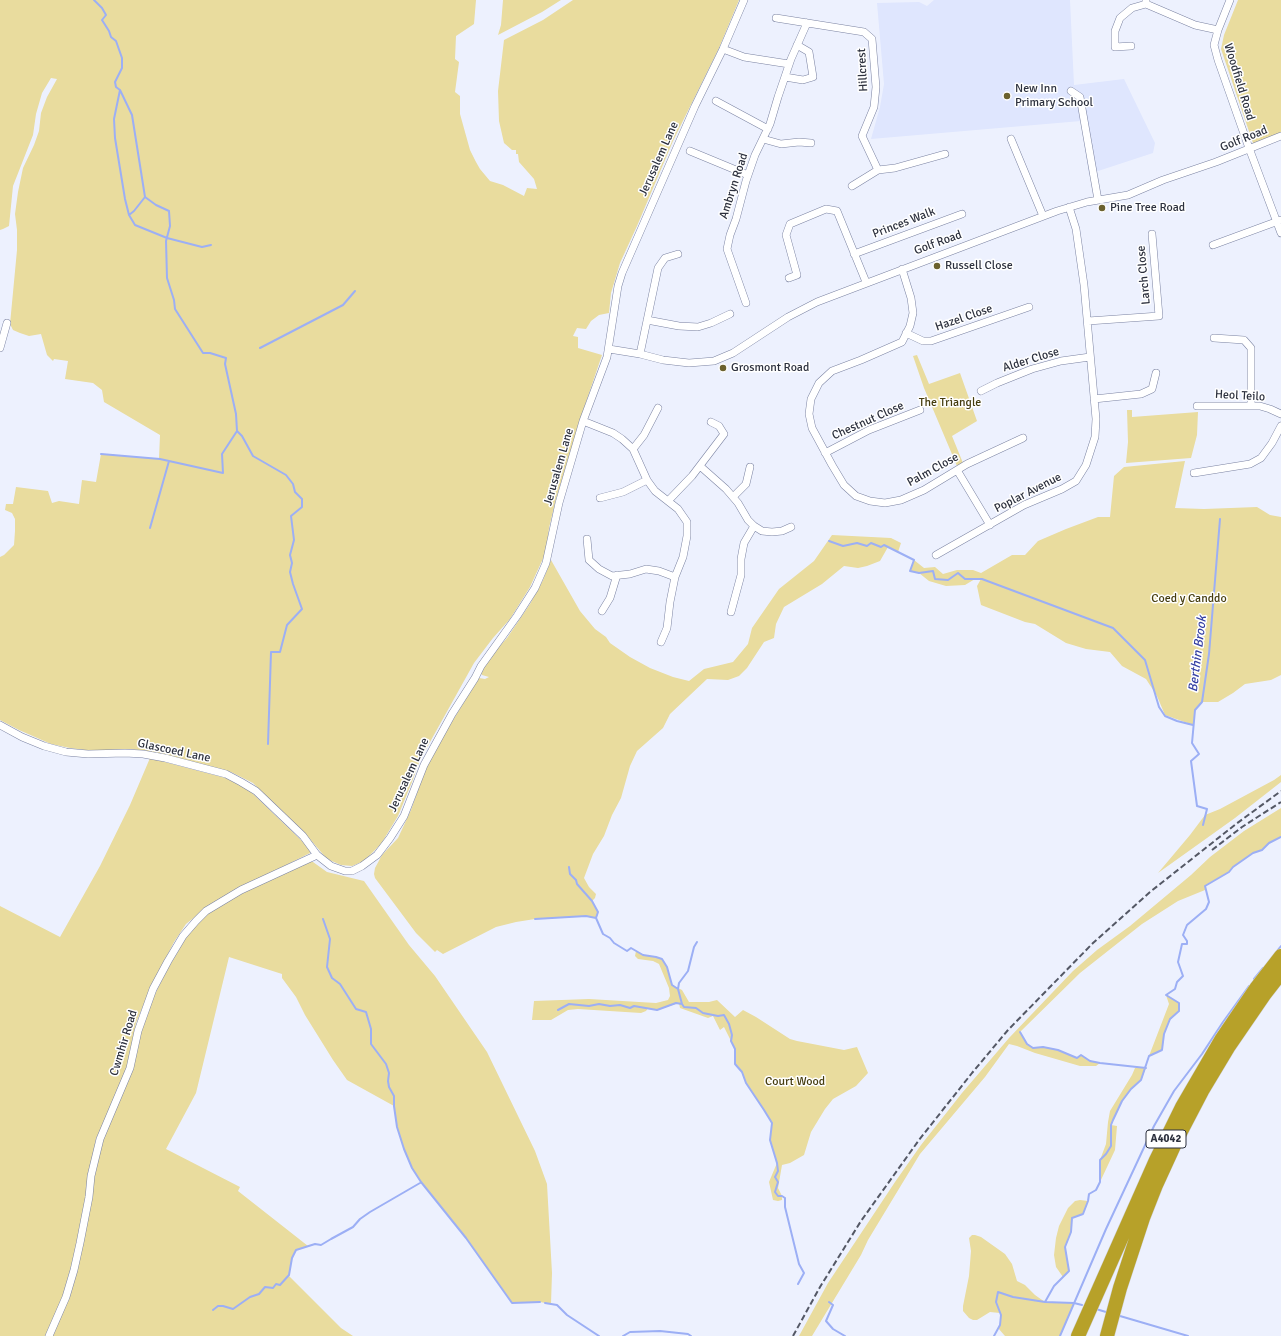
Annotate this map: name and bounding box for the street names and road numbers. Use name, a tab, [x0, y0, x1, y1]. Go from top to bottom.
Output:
street label: Woodfield Road	[1220, 42, 1258, 122]
street label: Hillcrest	[855, 48, 871, 92]
street label: Jerusalem Lane	[636, 119, 682, 199]
street label: Golf Road	[1218, 123, 1270, 155]
street label: Ambryn Road	[717, 151, 751, 221]
street label: Princes Walk	[871, 204, 937, 242]
street label: Golf Road	[912, 228, 964, 258]
street label: Larch Close	[1134, 245, 1154, 305]
street label: Hazel Close	[933, 301, 995, 335]
street label: Alder Close	[1001, 345, 1061, 375]
street label: Heol Teilo	[1215, 387, 1265, 405]
street label: Chestnut Close	[830, 399, 906, 443]
street label: Jerusalem Lane	[541, 427, 577, 507]
street label: Palm Close	[905, 450, 961, 490]
street label: Poplar Avenue	[992, 470, 1064, 516]
street label: Glascoed Lane	[136, 736, 212, 766]
street label: Jerusalem Lane	[386, 736, 432, 814]
street label: Cwmhir Road	[107, 1008, 141, 1078]
road number: A4042	[1146, 1130, 1186, 1148]

